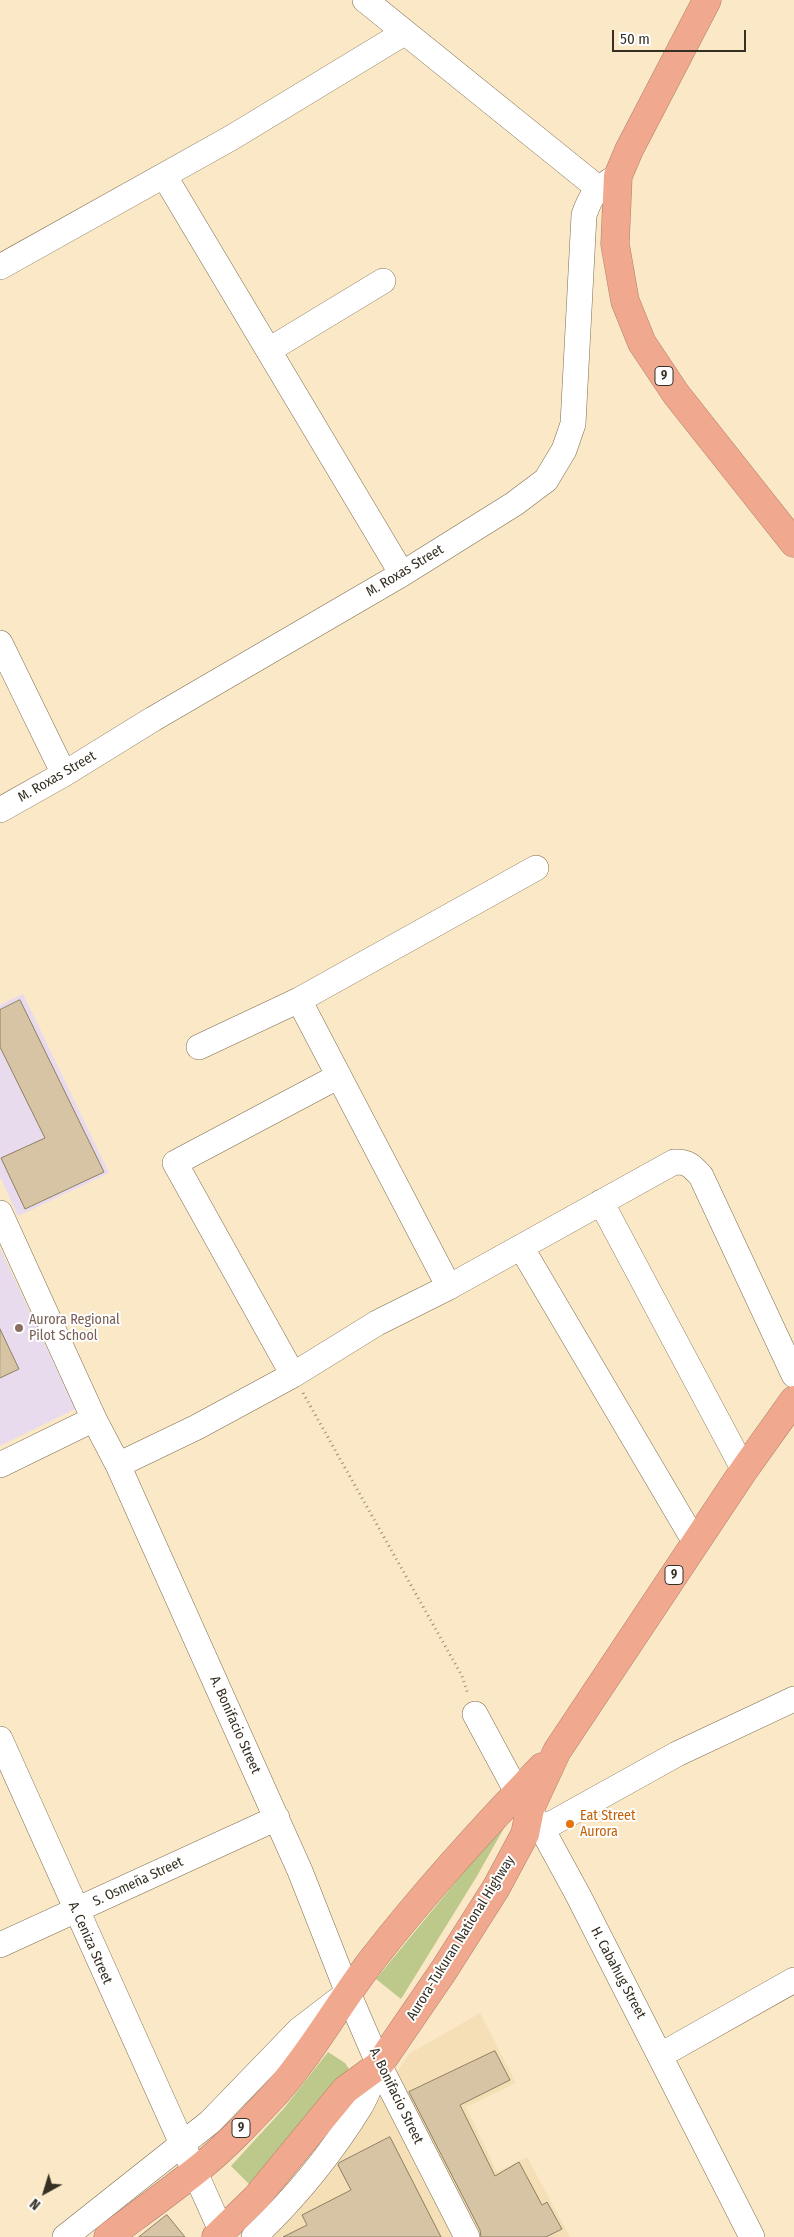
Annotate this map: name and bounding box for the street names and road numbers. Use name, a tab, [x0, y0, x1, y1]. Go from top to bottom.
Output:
road number: 9	[655, 366, 673, 386]
street label: M. Roxas Street	[363, 541, 447, 601]
street label: M. Roxas Street	[15, 748, 99, 806]
road number: 9	[665, 1566, 683, 1584]
street label: A. Bonifacio Street	[206, 1674, 264, 1776]
street label: Aurora-Tukuran National Highway	[403, 1853, 519, 2023]
street label: S. Osmeña Street	[90, 1854, 186, 1910]
street label: A. Ceniza Street	[64, 1899, 116, 1987]
street label: H. Cabahug Street	[587, 1924, 649, 2022]
street label: A. Bonifacio Street	[365, 2045, 427, 2147]
road number: 9	[232, 2118, 250, 2138]

